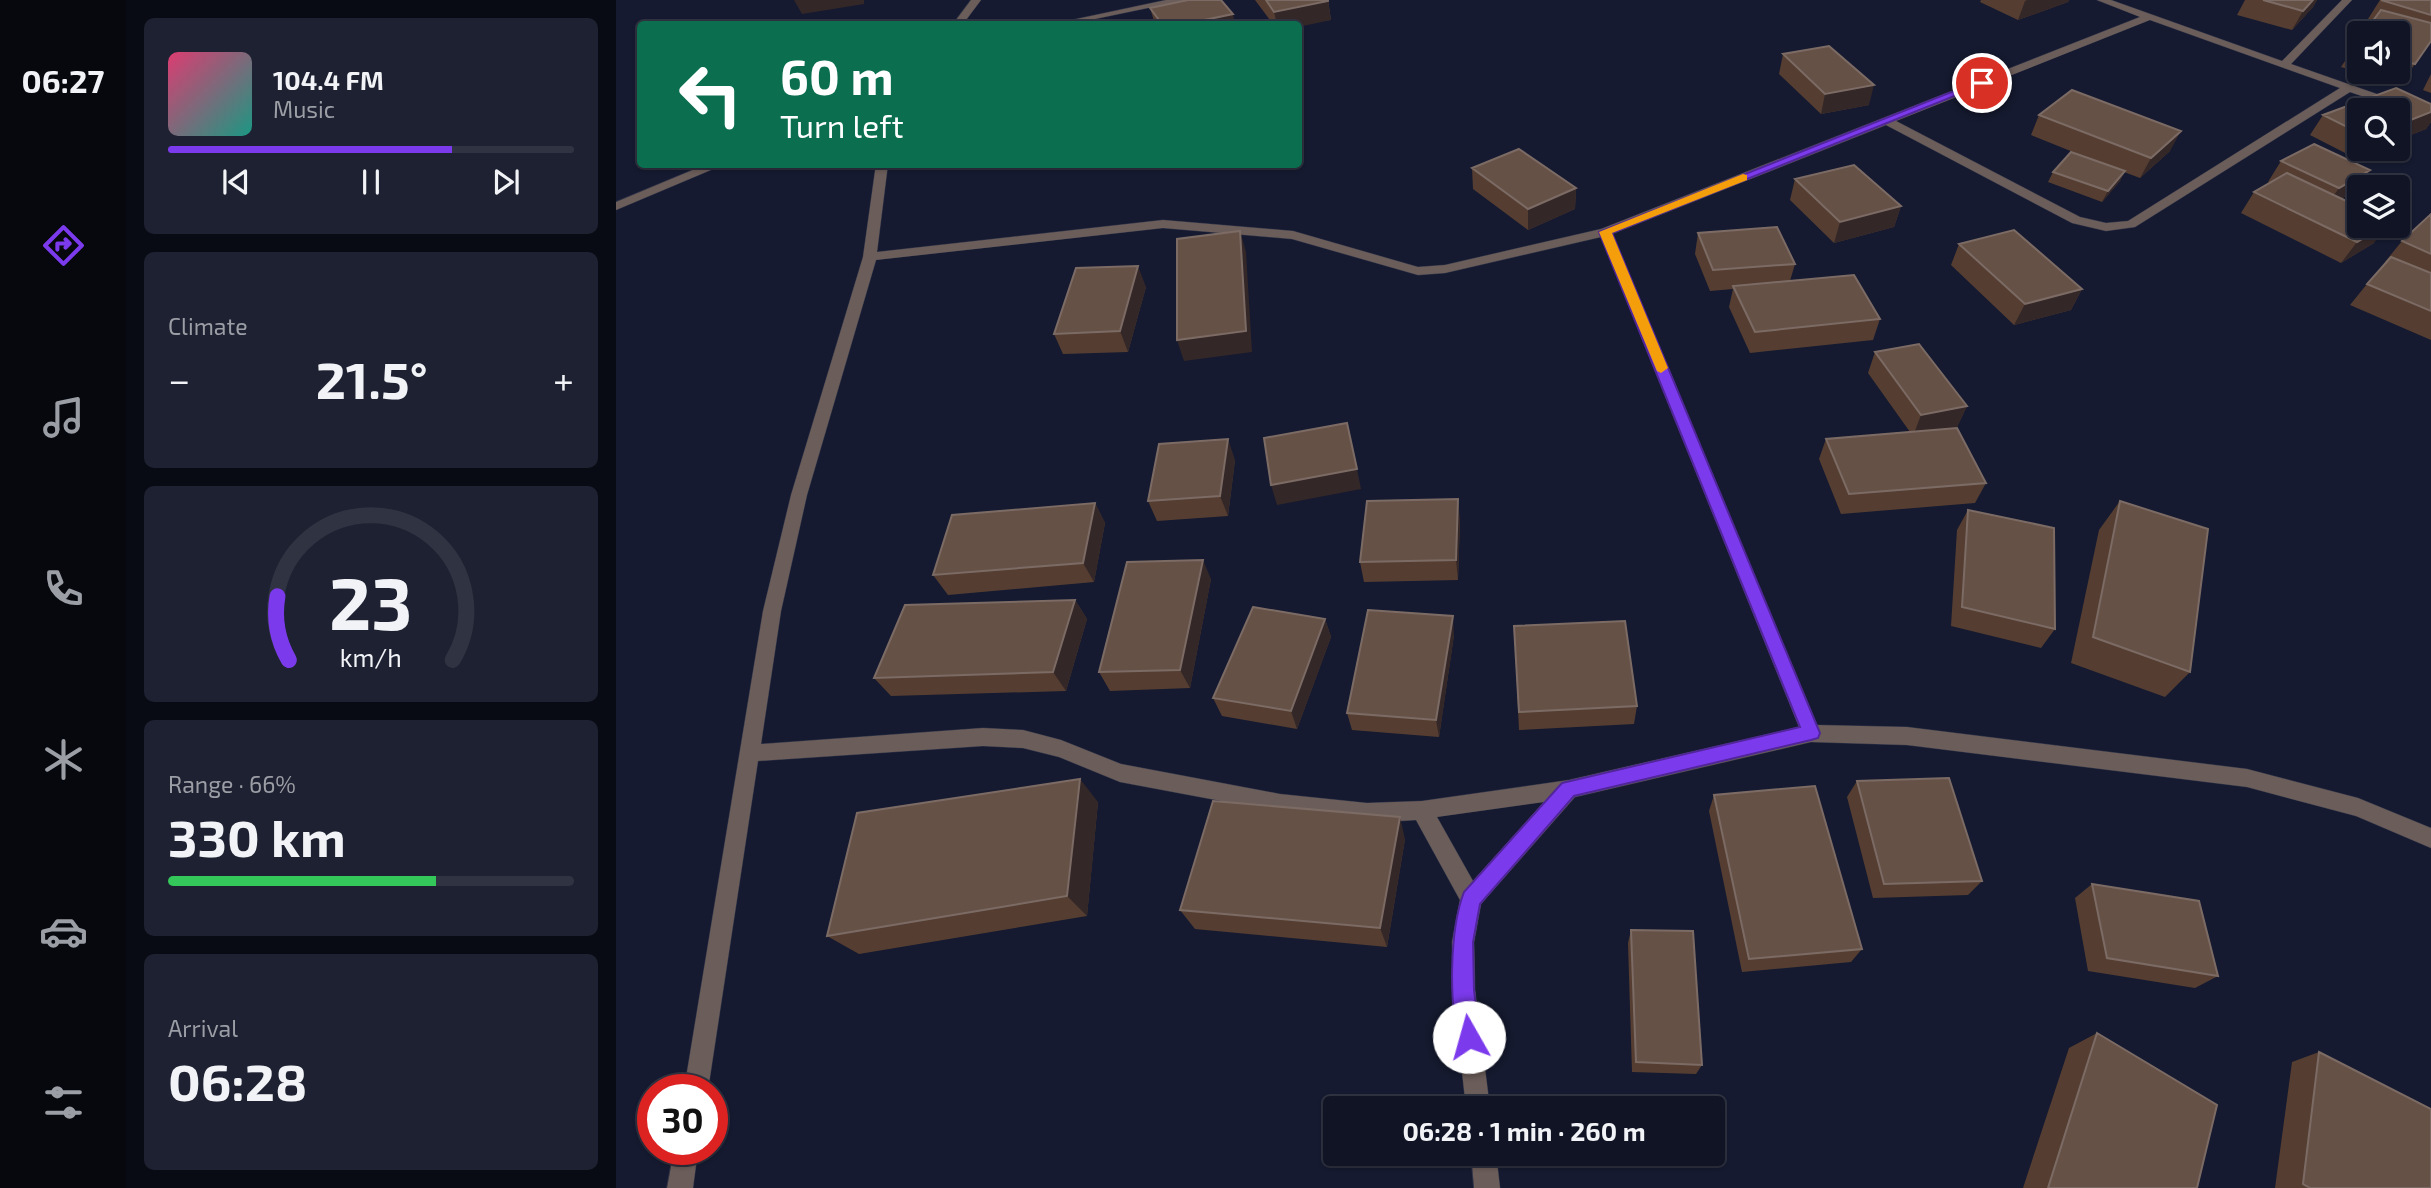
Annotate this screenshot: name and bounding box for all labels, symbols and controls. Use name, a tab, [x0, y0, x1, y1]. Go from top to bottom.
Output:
map controls	[2347, 21, 2410, 238]
button: sound	[2347, 21, 2410, 84]
text: 60 m	[780, 46, 894, 105]
icon: left	[665, 49, 756, 140]
pin	[1952, 53, 2012, 113]
text: 06:27	[22, 61, 104, 99]
text: 104.4 FM	[273, 64, 384, 95]
icon: arrive	[1963, 64, 2001, 102]
text: Music	[273, 95, 335, 123]
button: search	[2347, 98, 2410, 161]
text: Turn left	[780, 106, 904, 144]
icon: previous	[217, 163, 255, 201]
icon: pause	[352, 163, 390, 201]
icon: next	[487, 163, 525, 201]
button: layers	[2347, 175, 2410, 238]
icon: directions	[39, 221, 88, 270]
text: Climate	[168, 312, 248, 340]
text: 21.5°	[316, 347, 428, 409]
text: −	[168, 356, 190, 402]
text: +	[553, 356, 574, 402]
icon: music	[39, 393, 88, 442]
text: 23	[329, 557, 413, 645]
icon: phone	[39, 564, 88, 613]
text: km/h	[340, 642, 402, 672]
icon: climate	[39, 735, 88, 784]
text: Range · 66%	[168, 770, 296, 798]
text: 330 km	[168, 805, 346, 867]
icon: car	[39, 907, 88, 956]
position arrow	[1432, 1000, 1506, 1074]
text: Arrival	[168, 1014, 238, 1042]
text: 06:28	[168, 1049, 307, 1111]
speed limit sign: 30	[637, 1074, 728, 1165]
icon: filters	[39, 1078, 88, 1127]
text: 06:28 · 1 min · 260 m	[1402, 1115, 1646, 1146]

